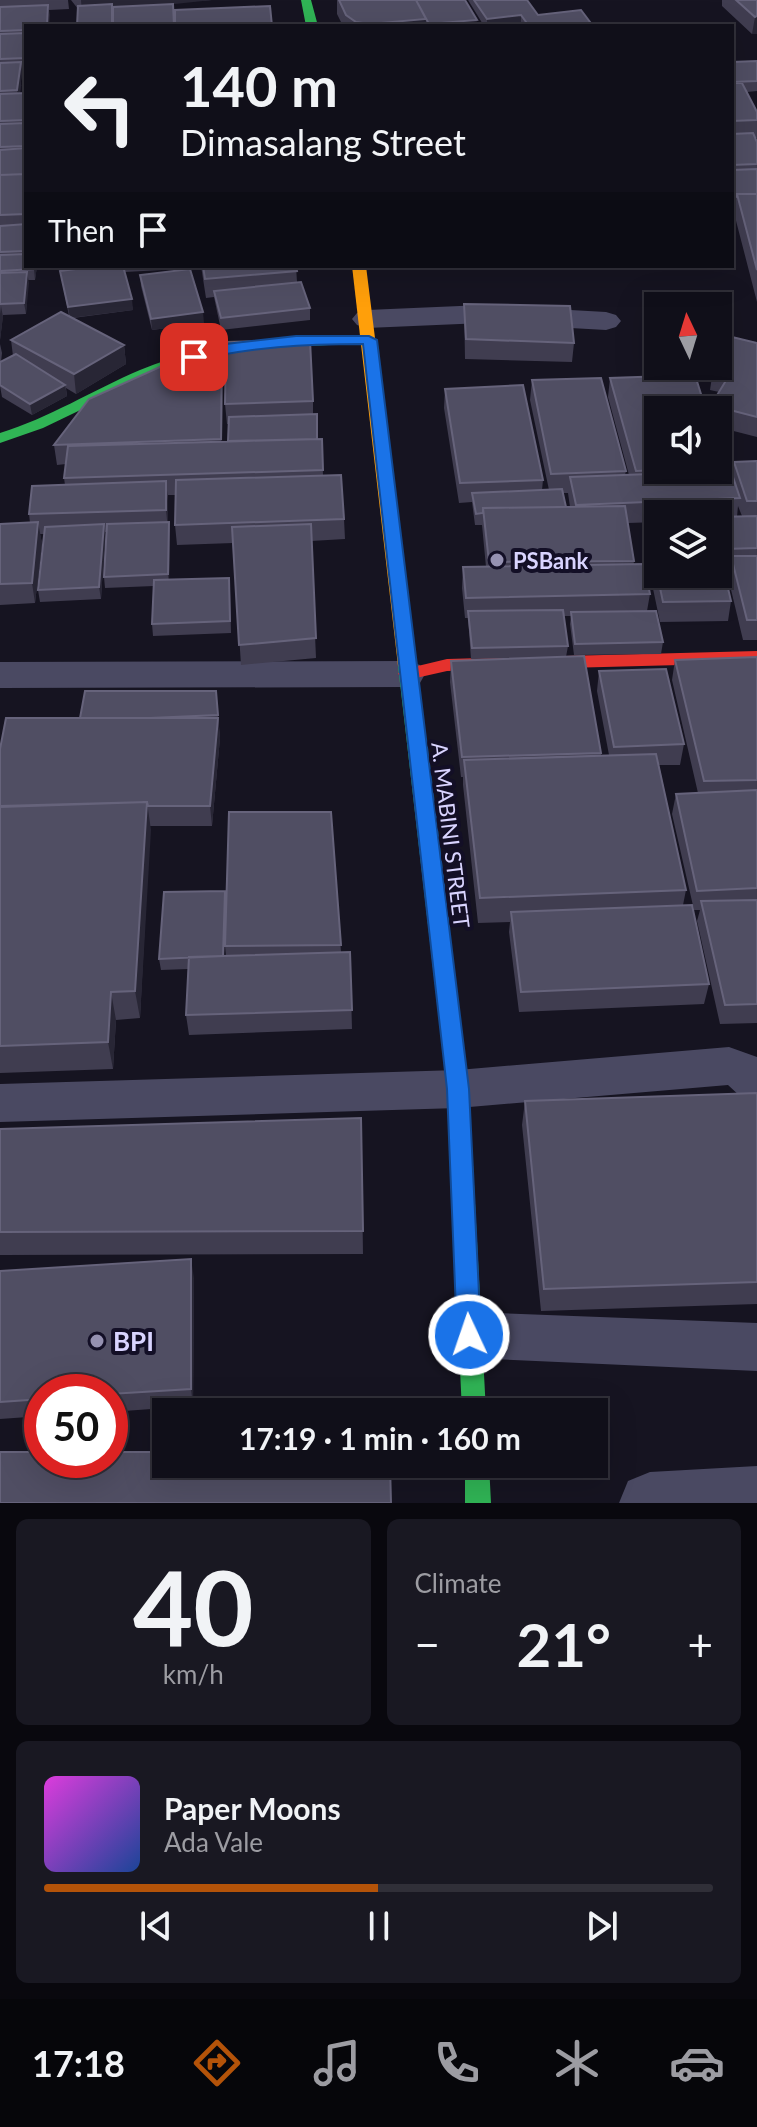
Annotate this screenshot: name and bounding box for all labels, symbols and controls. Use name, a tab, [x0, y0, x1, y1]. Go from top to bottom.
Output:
text: 140 m	[180, 52, 338, 119]
icon: left	[48, 56, 152, 160]
text: Dimasalang Street	[180, 120, 466, 164]
icon: arrive	[131, 208, 175, 252]
text: Then	[48, 212, 115, 248]
north arrow	[644, 292, 732, 380]
map controls	[644, 292, 732, 588]
pin	[160, 323, 228, 391]
icon: arrive	[172, 335, 216, 379]
button: sound	[644, 396, 732, 484]
button: layers	[644, 500, 732, 588]
place label: PSBank	[513, 547, 589, 574]
marker: PSBank	[488, 551, 506, 569]
street label: A. MABINI STREET	[426, 740, 476, 930]
position arrow	[427, 1293, 511, 1377]
place label: BPI	[113, 1325, 154, 1357]
marker: BPI	[88, 1332, 106, 1350]
speed limit sign: 50	[24, 1374, 128, 1478]
text: 17:19 · 1 min · 160 m	[239, 1420, 521, 1456]
text: 40	[133, 1543, 254, 1668]
text: Climate	[415, 1567, 501, 1599]
text: 21°	[516, 1608, 611, 1680]
text: −	[415, 1618, 440, 1670]
text: +	[687, 1618, 713, 1670]
text: km/h	[163, 1658, 224, 1690]
text: Paper Moons	[164, 1790, 341, 1826]
text: Ada Vale	[164, 1826, 263, 1858]
icon: previous	[134, 1904, 178, 1948]
icon: pause	[357, 1904, 401, 1948]
icon: next	[580, 1904, 624, 1948]
icon: directions	[189, 2035, 245, 2091]
icon: music	[309, 2035, 365, 2091]
icon: phone	[429, 2035, 485, 2091]
icon: climate	[549, 2035, 605, 2091]
icon: car	[669, 2035, 725, 2091]
text: 17:18	[32, 2041, 125, 2085]

